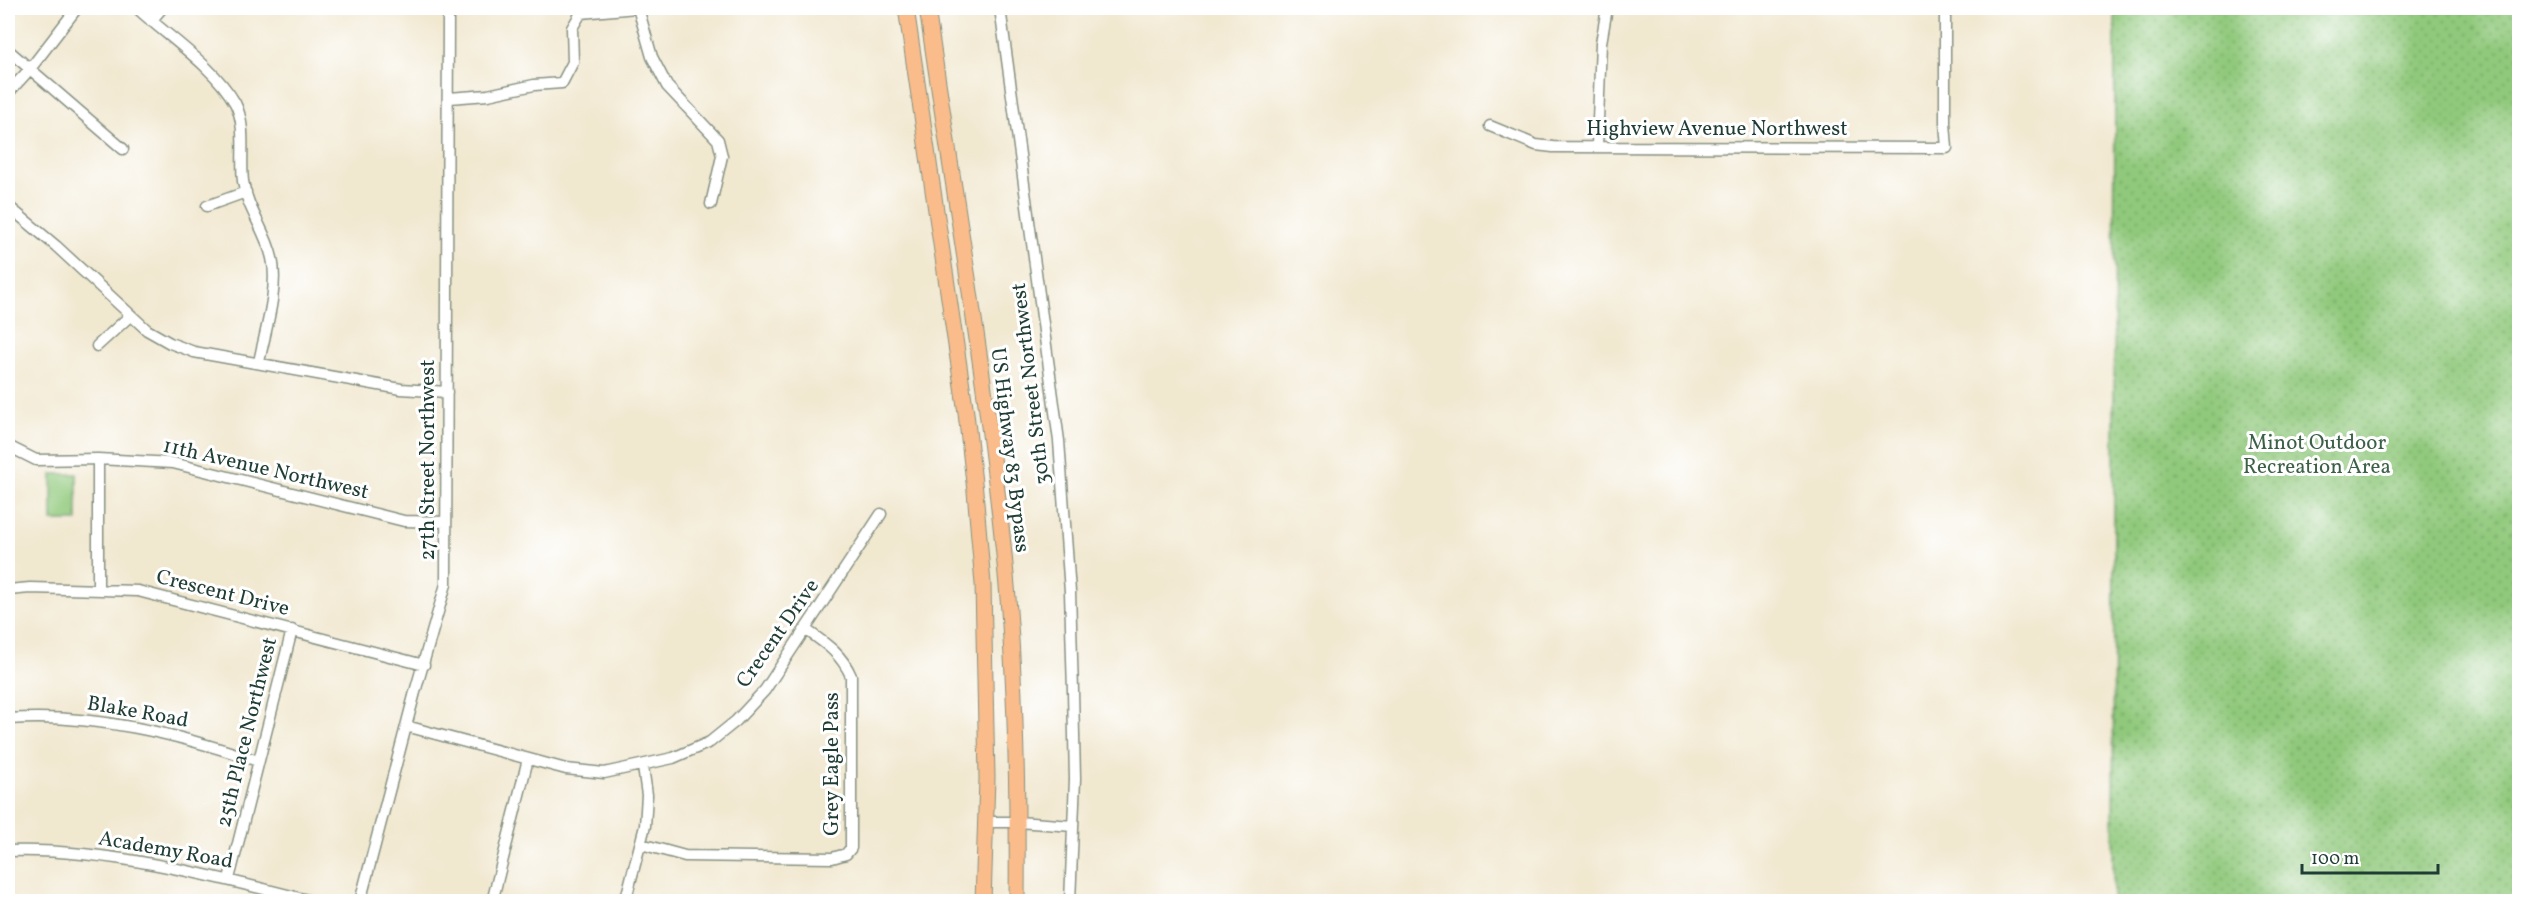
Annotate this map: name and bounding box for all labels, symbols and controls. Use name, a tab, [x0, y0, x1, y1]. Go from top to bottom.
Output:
street label: Highview Avenue Northwest	[1586, 115, 1848, 144]
street label: 30th Street Northwest	[1005, 281, 1058, 486]
street label: US Highway 83 Bypass	[983, 346, 1036, 554]
street label: 27th Street Northwest	[414, 359, 443, 561]
park label: Minot Outdoor Recreation Area	[2243, 429, 2391, 482]
street label: 11th Avenue Northwest	[160, 432, 371, 507]
street label: Crescent Drive	[153, 563, 292, 624]
street label: Crecent Drive	[730, 573, 827, 694]
street label: 25th Place Northwest	[210, 634, 285, 830]
street label: Blake Road	[85, 689, 191, 736]
street label: Grey Eagle Pass	[818, 692, 847, 836]
street label: Academy Road	[96, 824, 235, 877]
scale bar	[2302, 837, 2438, 875]
text: 100 m	[2311, 847, 2360, 872]

